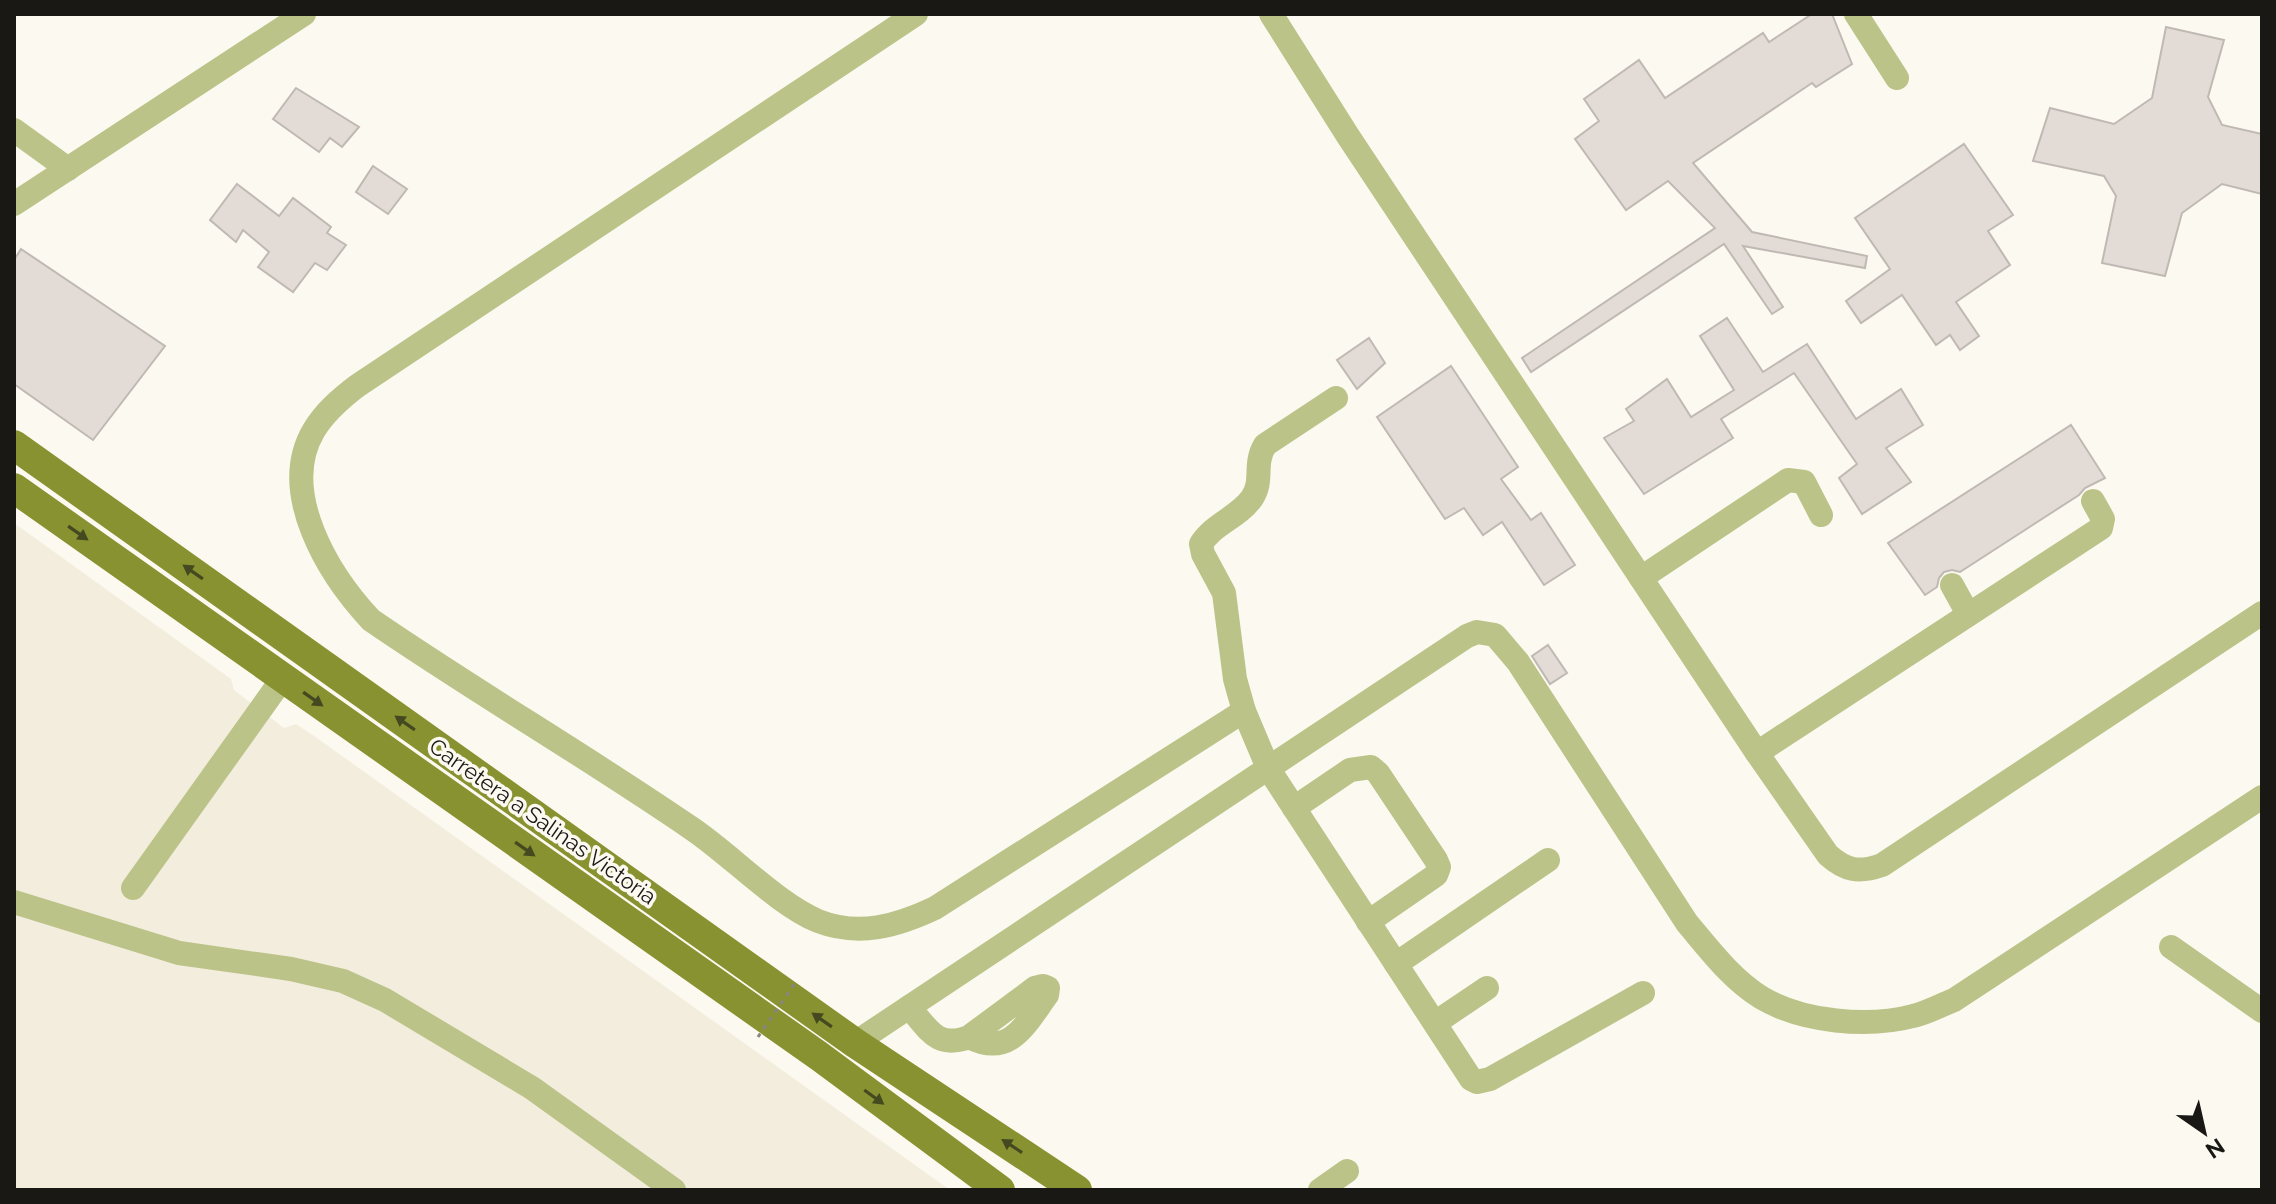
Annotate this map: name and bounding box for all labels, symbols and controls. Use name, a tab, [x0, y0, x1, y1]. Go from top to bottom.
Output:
one-way arrow	[67, 525, 88, 540]
one-way arrow	[182, 565, 203, 580]
one-way arrow	[302, 691, 324, 707]
one-way arrow	[394, 716, 415, 731]
street label: Carretera a Salinas Victoria	[425, 733, 661, 909]
one-way arrow	[515, 841, 536, 856]
one-way arrow	[811, 1012, 832, 1028]
one-way arrow	[864, 1089, 885, 1104]
north arrow	[2164, 1092, 2244, 1172]
text: N	[2201, 1133, 2229, 1164]
one-way arrow	[1001, 1140, 1023, 1154]

